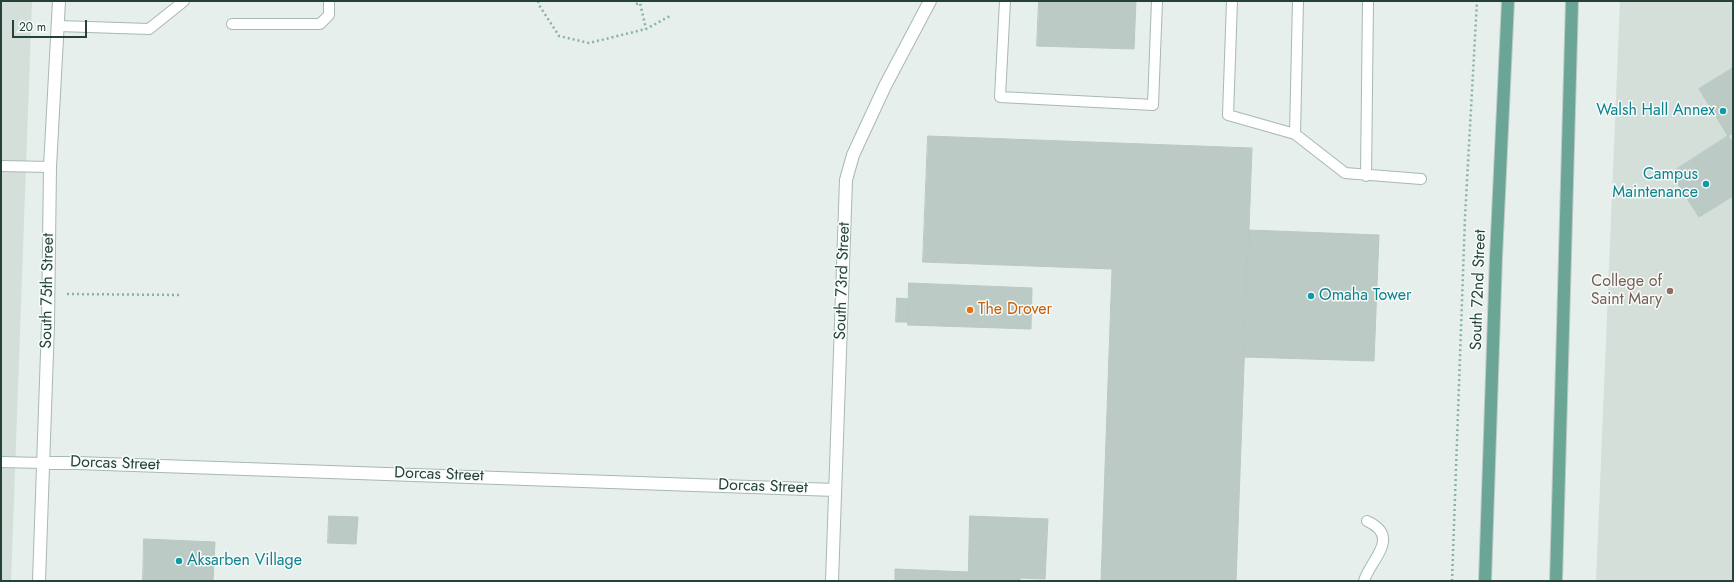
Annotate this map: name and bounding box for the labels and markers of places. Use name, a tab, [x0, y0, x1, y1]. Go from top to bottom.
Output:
place label: Walsh Hall Annex	[1596, 101, 1715, 121]
marker: Walsh Hall Annex	[1718, 106, 1728, 116]
place label: Campus Maintenance	[1612, 165, 1698, 203]
marker: Campus Maintenance	[1701, 179, 1711, 189]
place label: College of Saint Mary	[1591, 272, 1662, 310]
place label: Omaha Tower	[1319, 286, 1411, 306]
marker: College of Saint Mary	[1665, 286, 1675, 296]
marker: Omaha Tower	[1306, 291, 1316, 301]
place label: The Drover	[978, 300, 1052, 320]
marker: The Drover	[965, 305, 975, 315]
place label: Aksarben Village	[187, 551, 302, 571]
marker: Aksarben Village	[174, 556, 184, 566]

